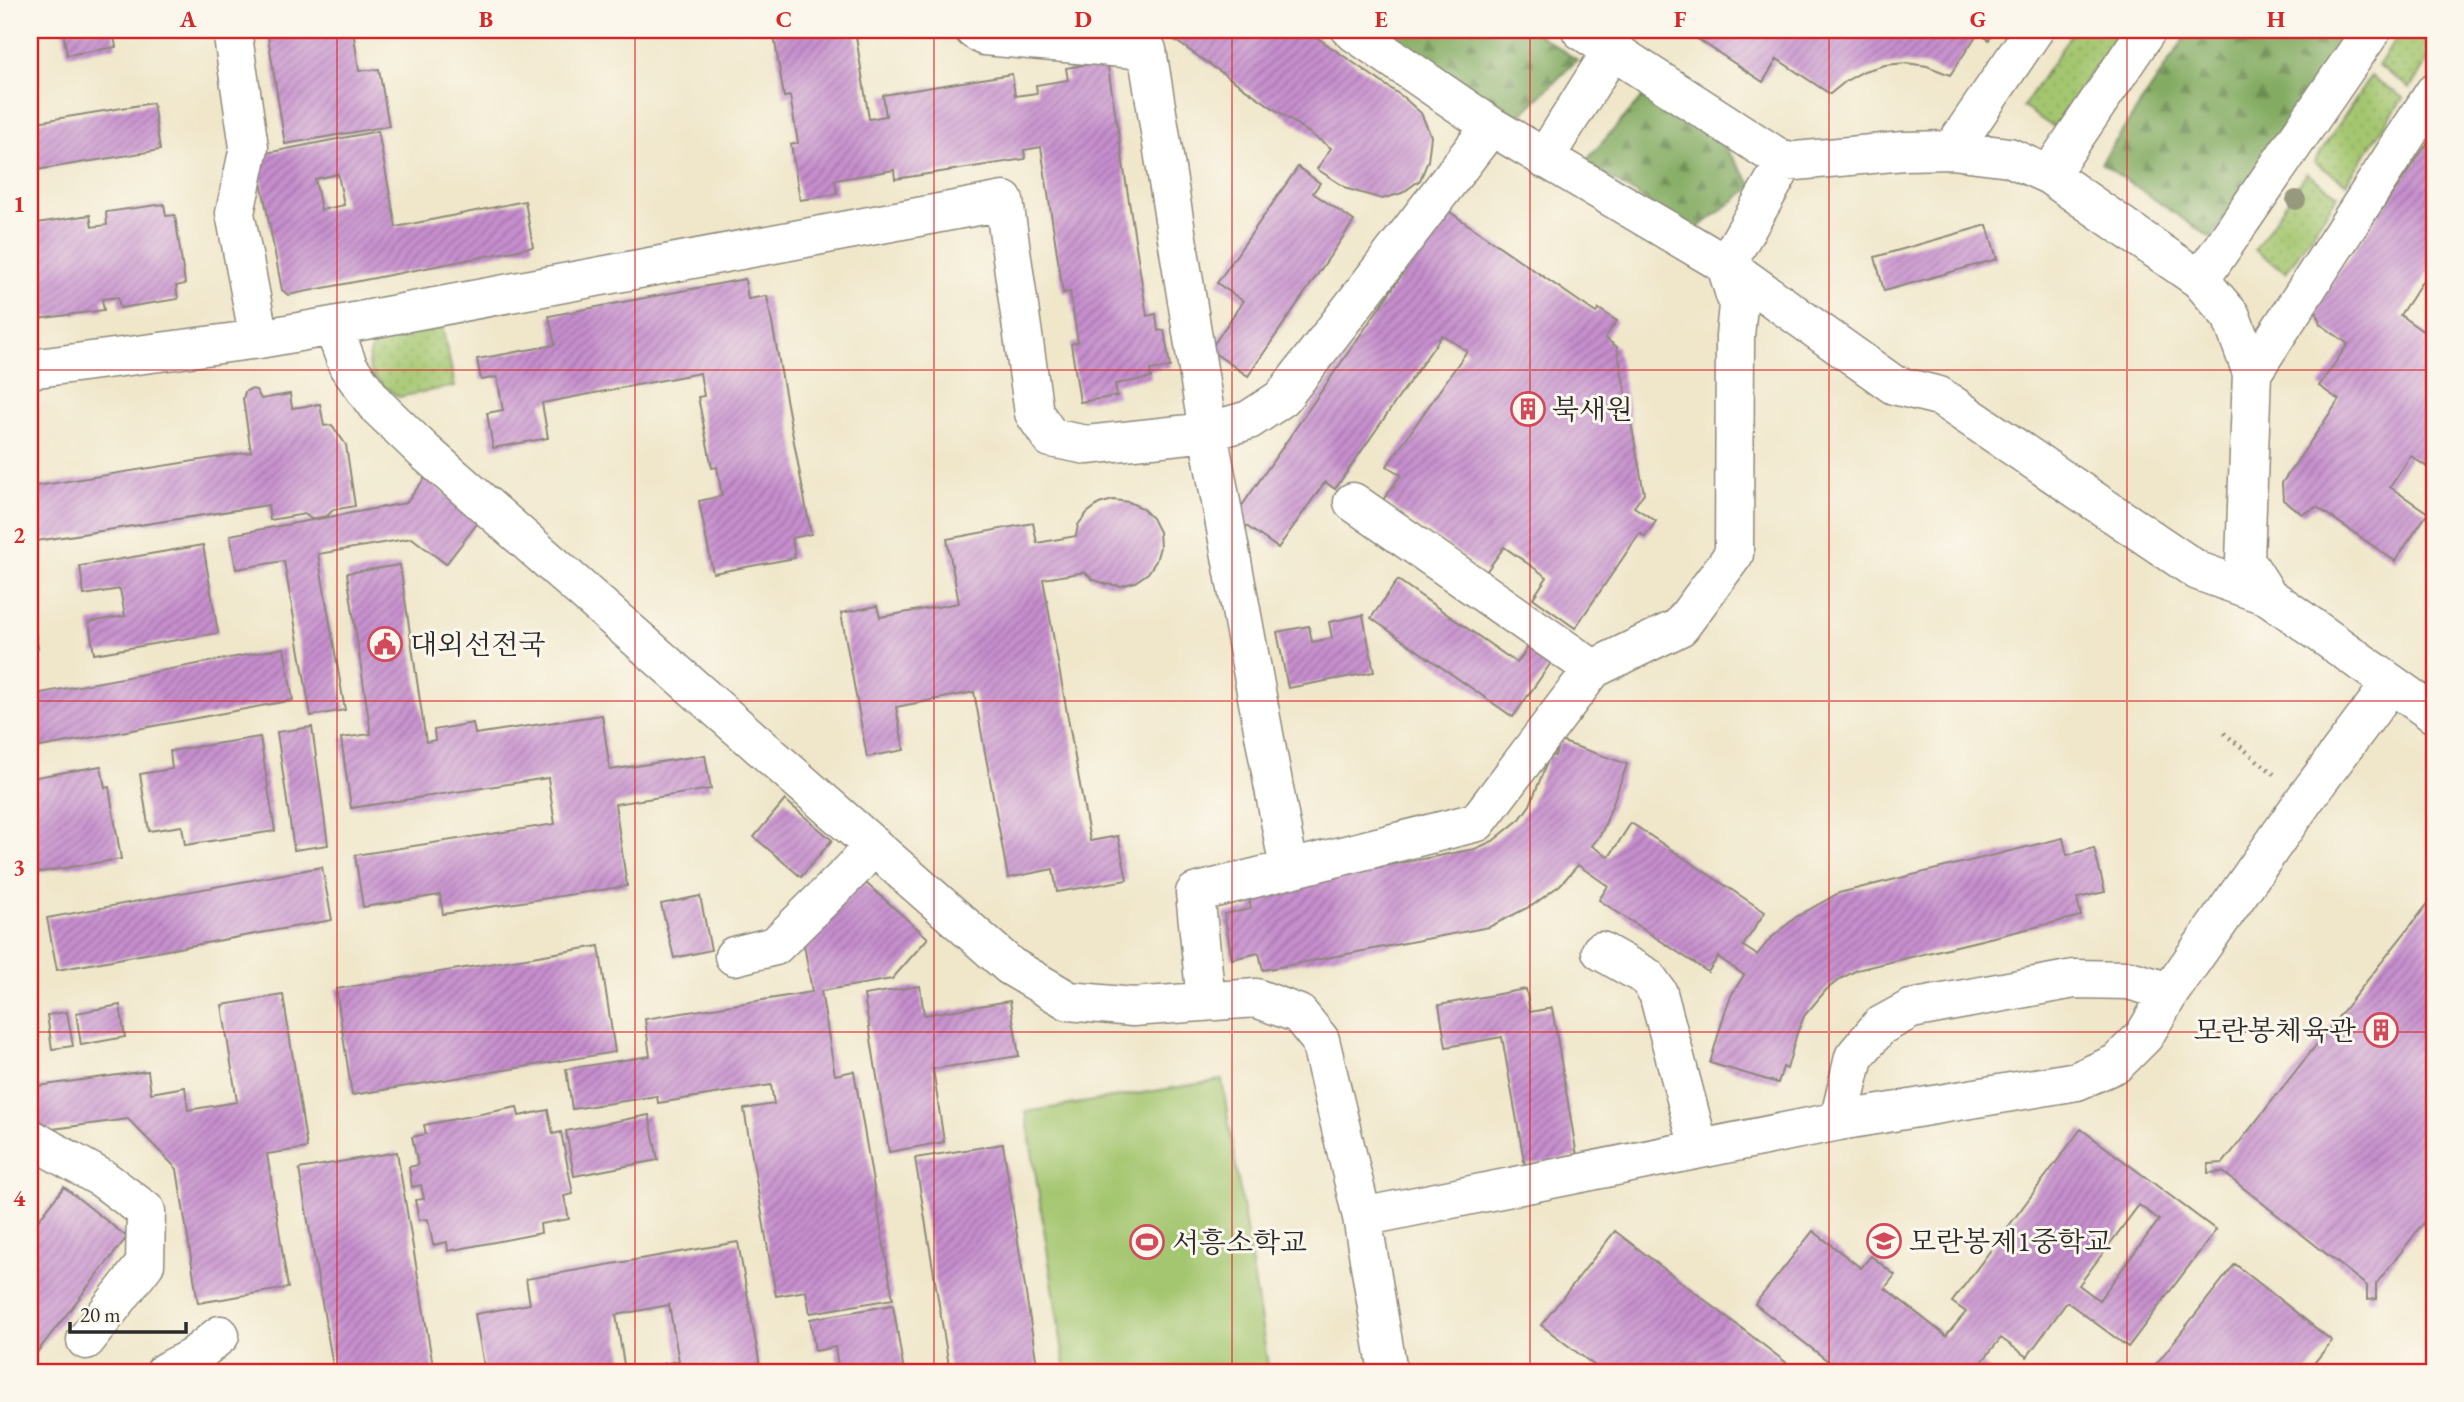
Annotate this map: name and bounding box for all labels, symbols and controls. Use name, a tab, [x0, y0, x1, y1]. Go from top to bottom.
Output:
text: A	[179, 4, 197, 34]
text: B	[479, 4, 493, 34]
text: C	[776, 4, 792, 34]
text: D	[1074, 4, 1092, 34]
text: E	[1374, 4, 1388, 34]
text: F	[1674, 4, 1687, 34]
text: G	[1970, 4, 1986, 34]
text: H	[2267, 4, 2285, 34]
text: 1	[13, 189, 25, 219]
building icon: 북새원	[1509, 390, 1547, 428]
place label: 북새원	[1552, 391, 1633, 427]
text: 2	[13, 520, 25, 550]
public building icon: 대외선전국	[366, 625, 404, 663]
place label: 대외선전국	[410, 626, 545, 662]
text: 3	[13, 852, 25, 882]
building icon: 모란봉체육관	[2362, 1011, 2400, 1049]
place label: 모란봉체육관	[2194, 1012, 2356, 1048]
text: 4	[13, 1183, 26, 1213]
school or university icon: 모란봉제1중학교	[1865, 1222, 1903, 1260]
sports icon: 서흥소학교	[1128, 1223, 1166, 1261]
place label: 모란봉제1중학교	[1909, 1223, 2112, 1259]
place label: 서흥소학교	[1172, 1224, 1307, 1260]
scale bar	[70, 1290, 186, 1334]
text: 20 m	[80, 1301, 121, 1328]

